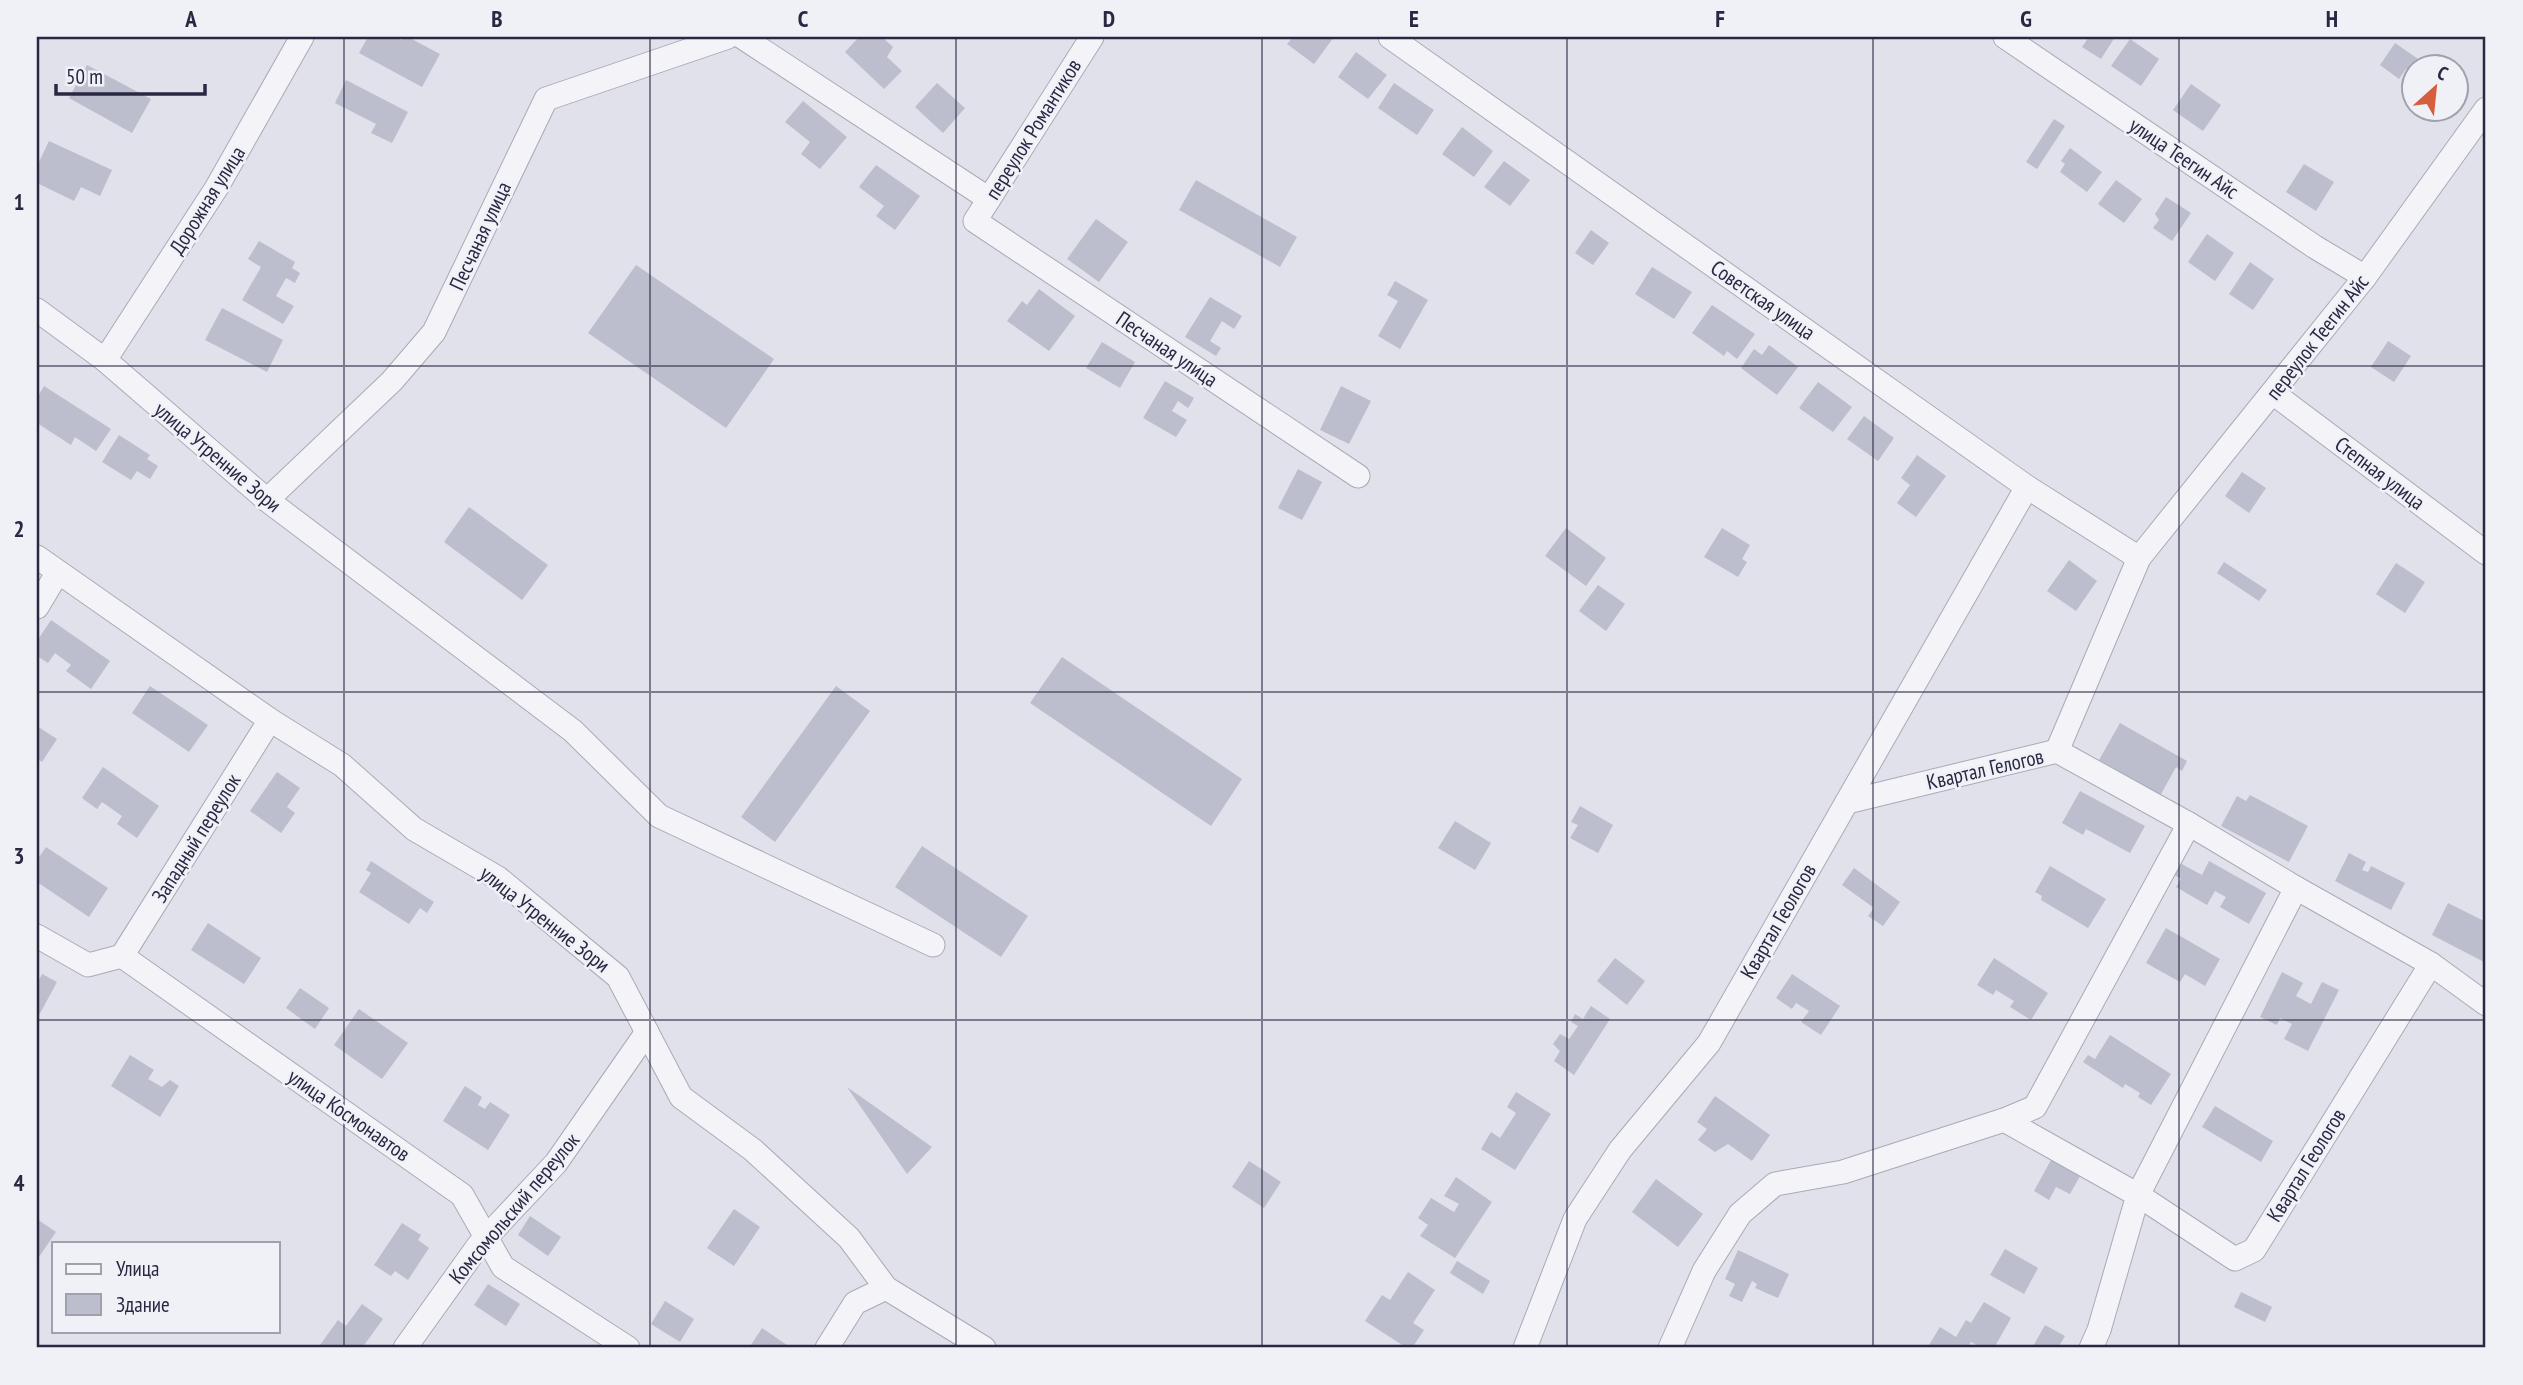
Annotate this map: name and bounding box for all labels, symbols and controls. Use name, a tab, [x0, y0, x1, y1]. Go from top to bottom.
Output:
text: A	[184, 4, 197, 33]
text: B	[491, 4, 503, 33]
text: C	[798, 4, 809, 33]
text: D	[1103, 4, 1115, 33]
text: E	[1409, 4, 1419, 33]
text: F	[1715, 4, 1725, 33]
text: G	[2020, 4, 2032, 33]
text: H	[2326, 4, 2338, 33]
scale bar	[56, 52, 205, 96]
north arrow	[2400, 52, 2470, 122]
street label: переулок Романтиков	[979, 54, 1087, 204]
text: С	[2433, 60, 2452, 86]
text: 50 m	[66, 63, 103, 90]
street label: улица Теегин Айс	[2124, 111, 2244, 205]
street label: Дорожная улица	[163, 141, 251, 259]
street label: Песчаная улица	[443, 177, 517, 295]
text: 1	[14, 187, 25, 216]
street label: Советская улица	[1706, 254, 1820, 346]
street label: переулок Теегин Айс	[2260, 268, 2375, 405]
street label: Песчаная улица	[1111, 305, 1223, 393]
street label: улица Утренние Зори	[149, 396, 287, 518]
street label: Степная улица	[2330, 430, 2430, 516]
text: 2	[14, 514, 25, 543]
street label: Квартал Гелогов	[1924, 742, 2046, 796]
street label: Западный переулок	[146, 769, 246, 907]
text: 3	[14, 841, 25, 870]
street label: Квартал Геологов	[1734, 859, 1822, 983]
street label: улица Утренние Зори	[474, 860, 616, 978]
street label: улица Космонавтов	[283, 1063, 415, 1167]
street label: Квартал Геологов	[2260, 1103, 2352, 1227]
street label: Комсомольский переулок	[443, 1127, 585, 1289]
text: 4	[14, 1168, 25, 1197]
legend	[52, 1242, 280, 1332]
text: Улица	[116, 1255, 159, 1282]
text: Здание	[116, 1291, 170, 1318]

